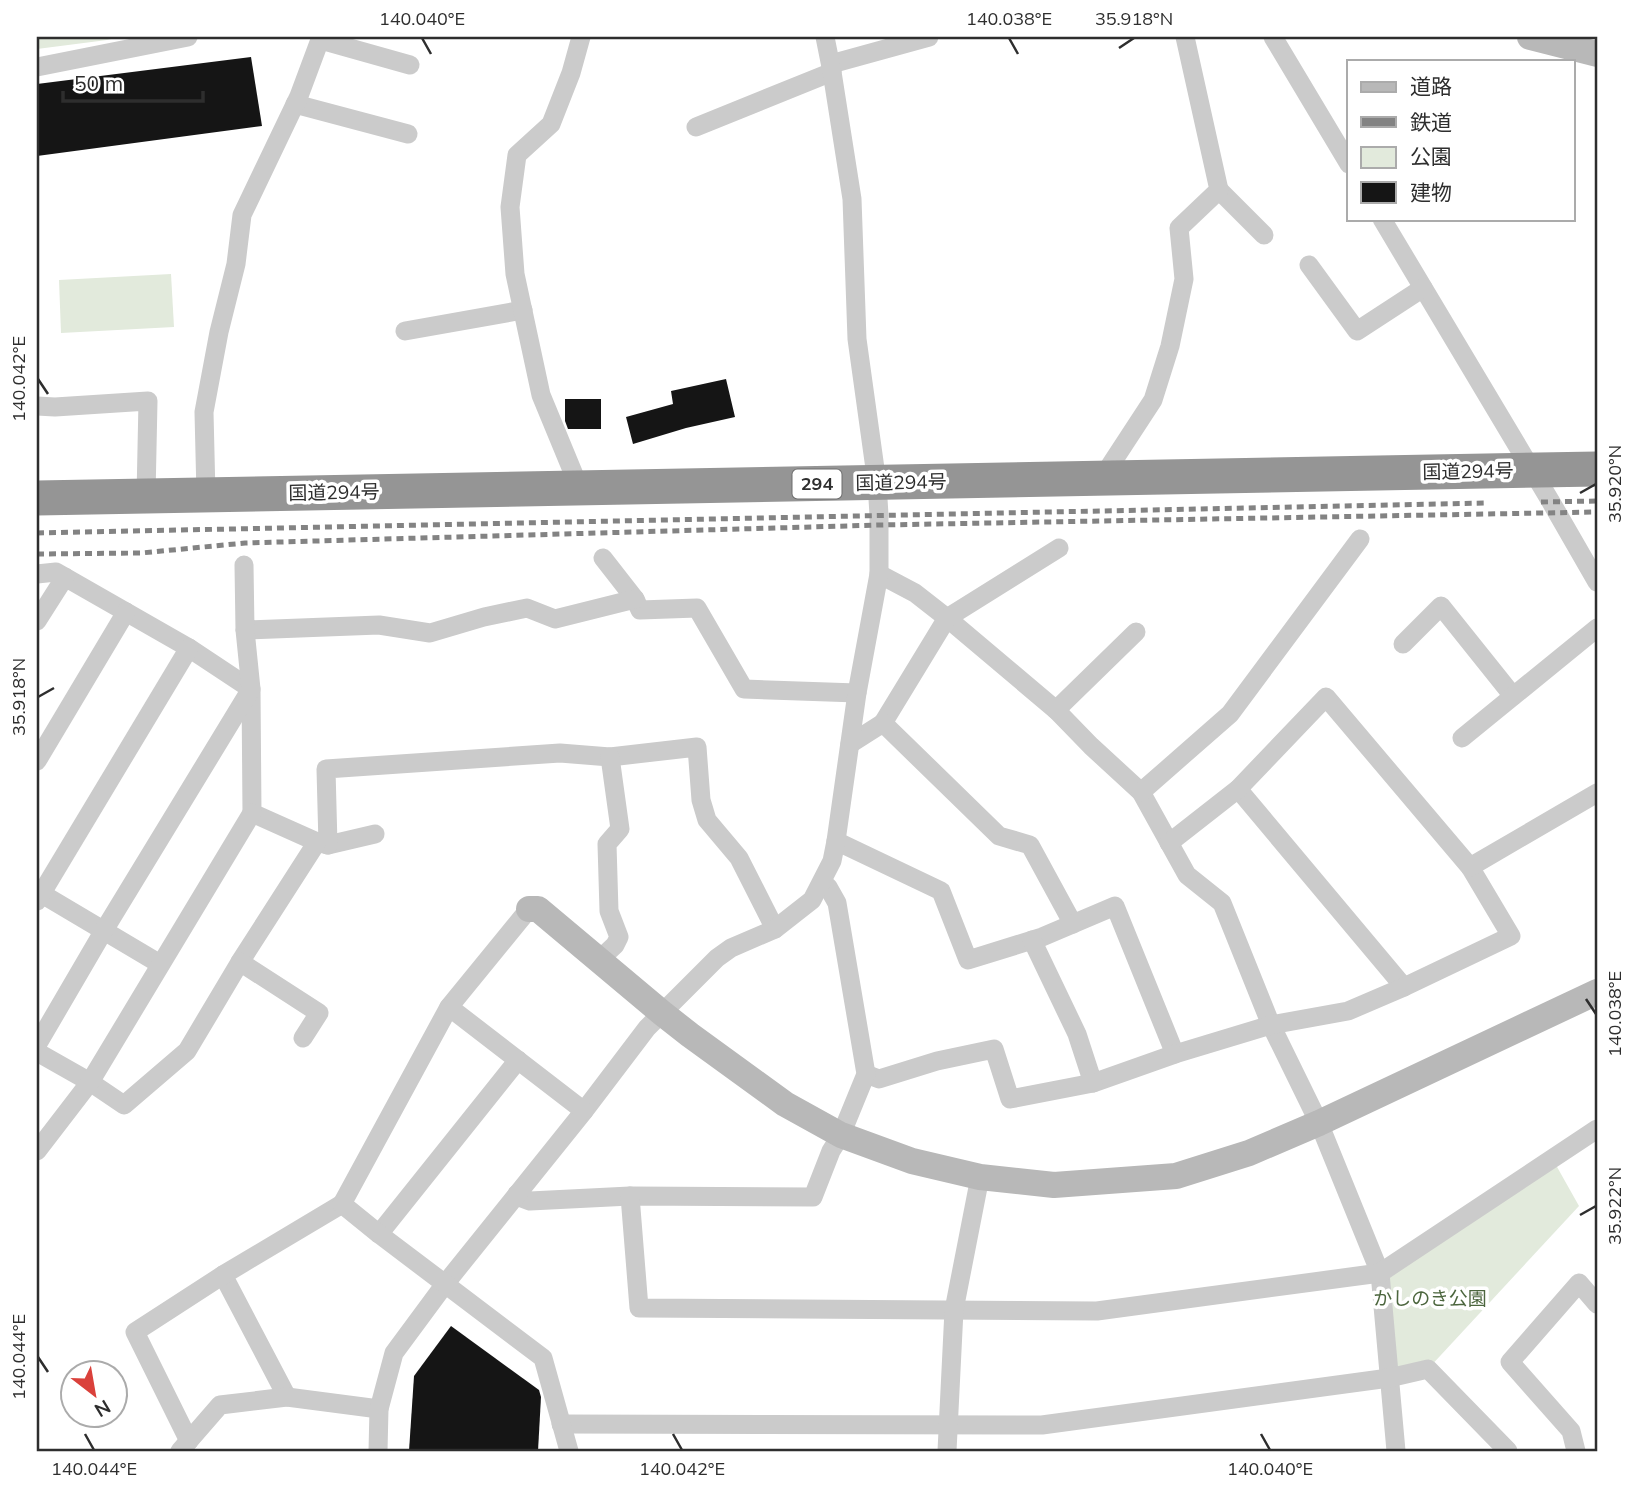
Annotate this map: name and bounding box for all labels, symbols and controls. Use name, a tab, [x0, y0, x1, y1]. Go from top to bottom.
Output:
text: 140.040°E	[379, 7, 465, 30]
text: 140.038°E	[966, 7, 1052, 30]
text: 35.918°N	[1095, 7, 1173, 30]
scale bar	[63, 60, 203, 104]
legend	[1347, 60, 1574, 220]
text: 50 m	[74, 70, 123, 96]
text: 道路	[1410, 73, 1452, 99]
text: 鉄道	[1410, 109, 1452, 135]
text: 公園	[1410, 143, 1452, 169]
text: 建物	[1410, 179, 1452, 205]
text: 140.042°E	[7, 336, 30, 422]
text: 35.920°N	[1603, 445, 1626, 523]
street label: 国道294号	[1422, 458, 1514, 484]
street label: 国道294号	[855, 469, 947, 495]
road number: 294	[792, 470, 842, 498]
street label: 国道294号	[288, 479, 380, 505]
text: 35.918°N	[7, 658, 30, 736]
text: 140.038°E	[1603, 971, 1626, 1057]
text: 35.922°N	[1603, 1167, 1626, 1245]
park label: かしのき公園	[1373, 1286, 1487, 1310]
text: 140.044°E	[7, 1314, 30, 1400]
north arrow	[60, 1358, 130, 1428]
text: N	[90, 1395, 115, 1423]
text: 140.044°E	[51, 1457, 137, 1480]
text: 140.042°E	[639, 1457, 725, 1480]
text: 140.040°E	[1227, 1457, 1313, 1480]

